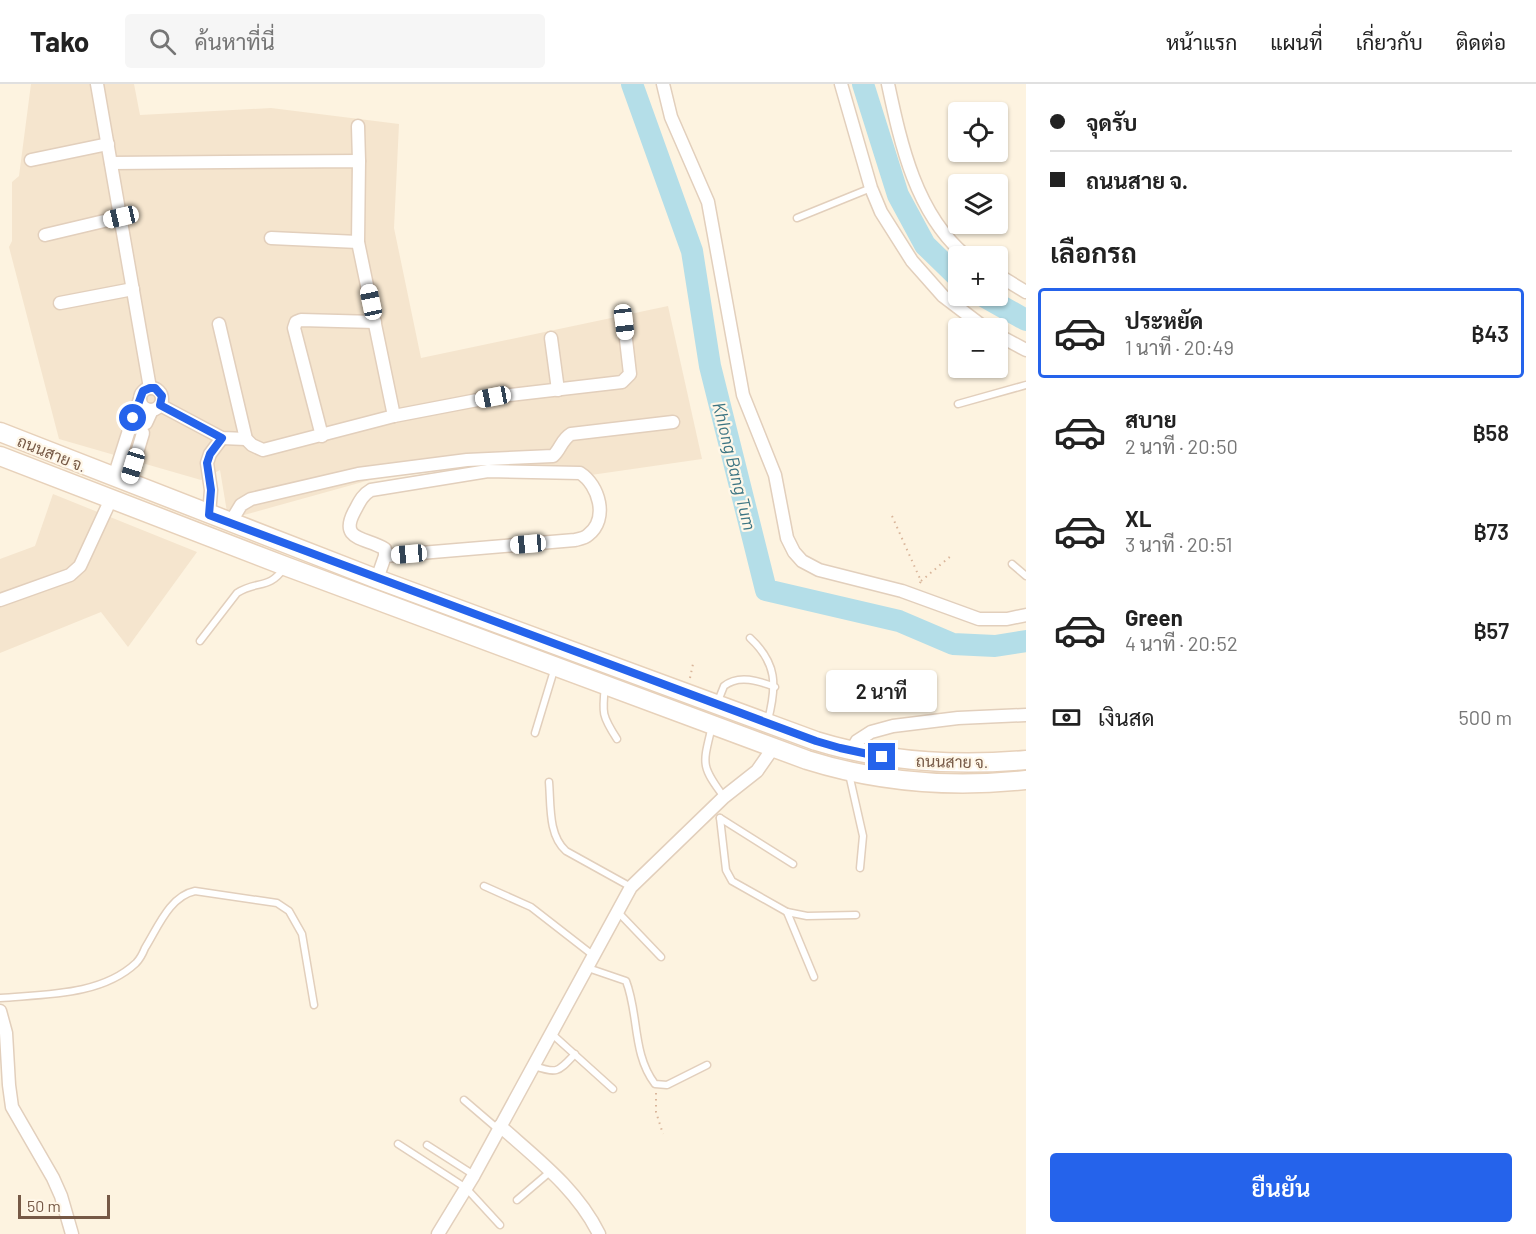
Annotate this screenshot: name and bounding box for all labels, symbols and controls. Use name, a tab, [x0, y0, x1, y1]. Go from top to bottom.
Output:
search box	[125, 14, 545, 68]
text: Tako	[30, 24, 89, 58]
icon: search	[146, 25, 179, 58]
text: ค้นหาที่นี่	[194, 28, 275, 54]
text: หน้าแรก	[1166, 29, 1237, 54]
text: แผนที่	[1270, 29, 1323, 54]
text: เกี่ยวกับ	[1356, 29, 1423, 54]
text: ติดต่อ	[1456, 29, 1506, 54]
map controls	[948, 102, 1008, 378]
button: locate	[948, 102, 1008, 162]
text: จุดรับ	[1086, 109, 1137, 135]
text: ถนนสาย จ.	[1086, 167, 1188, 193]
button: layers	[948, 174, 1008, 234]
car	[101, 204, 141, 230]
text: เลือกรถ	[1050, 236, 1137, 268]
button: +	[948, 246, 1008, 306]
car	[358, 283, 384, 321]
car	[613, 303, 635, 341]
icon: car	[1053, 306, 1107, 360]
text: ประหยัด	[1125, 307, 1203, 333]
button: −	[948, 318, 1008, 378]
text: ฿43	[1471, 320, 1509, 346]
text: 1 นาที · 20:49	[1125, 335, 1234, 359]
car	[474, 385, 512, 409]
water label: Khlong Bang Tum	[708, 400, 762, 532]
route start	[119, 404, 146, 431]
icon: car	[1053, 405, 1107, 459]
text: สบาย	[1125, 406, 1177, 432]
text: ฿58	[1472, 419, 1509, 445]
street label: ถนนสาย จ.	[15, 431, 89, 475]
text: 2 นาที · 20:50	[1125, 434, 1238, 458]
car	[119, 446, 147, 486]
icon: car	[1053, 504, 1107, 558]
text: XL	[1125, 505, 1151, 531]
text: ฿73	[1473, 518, 1509, 544]
text: 3 นาที · 20:51	[1125, 532, 1233, 556]
car	[509, 533, 547, 555]
car	[390, 543, 428, 565]
icon: car	[1053, 603, 1107, 657]
text: Green	[1125, 604, 1183, 630]
text: ฿57	[1473, 617, 1509, 643]
text: 4 นาที · 20:52	[1125, 631, 1238, 655]
callout: 2 นาที	[826, 670, 938, 712]
text: 2 นาที	[856, 679, 907, 703]
icon: cash	[1050, 701, 1083, 734]
text: เงินสด	[1098, 704, 1155, 730]
text: 500 m	[1459, 705, 1512, 729]
route end	[868, 743, 895, 770]
street label: ถนนสาย จ.	[916, 751, 988, 771]
button: ยืนยัน	[1050, 1153, 1512, 1222]
scale bar	[18, 1192, 110, 1220]
text: 50 m	[27, 1196, 61, 1215]

